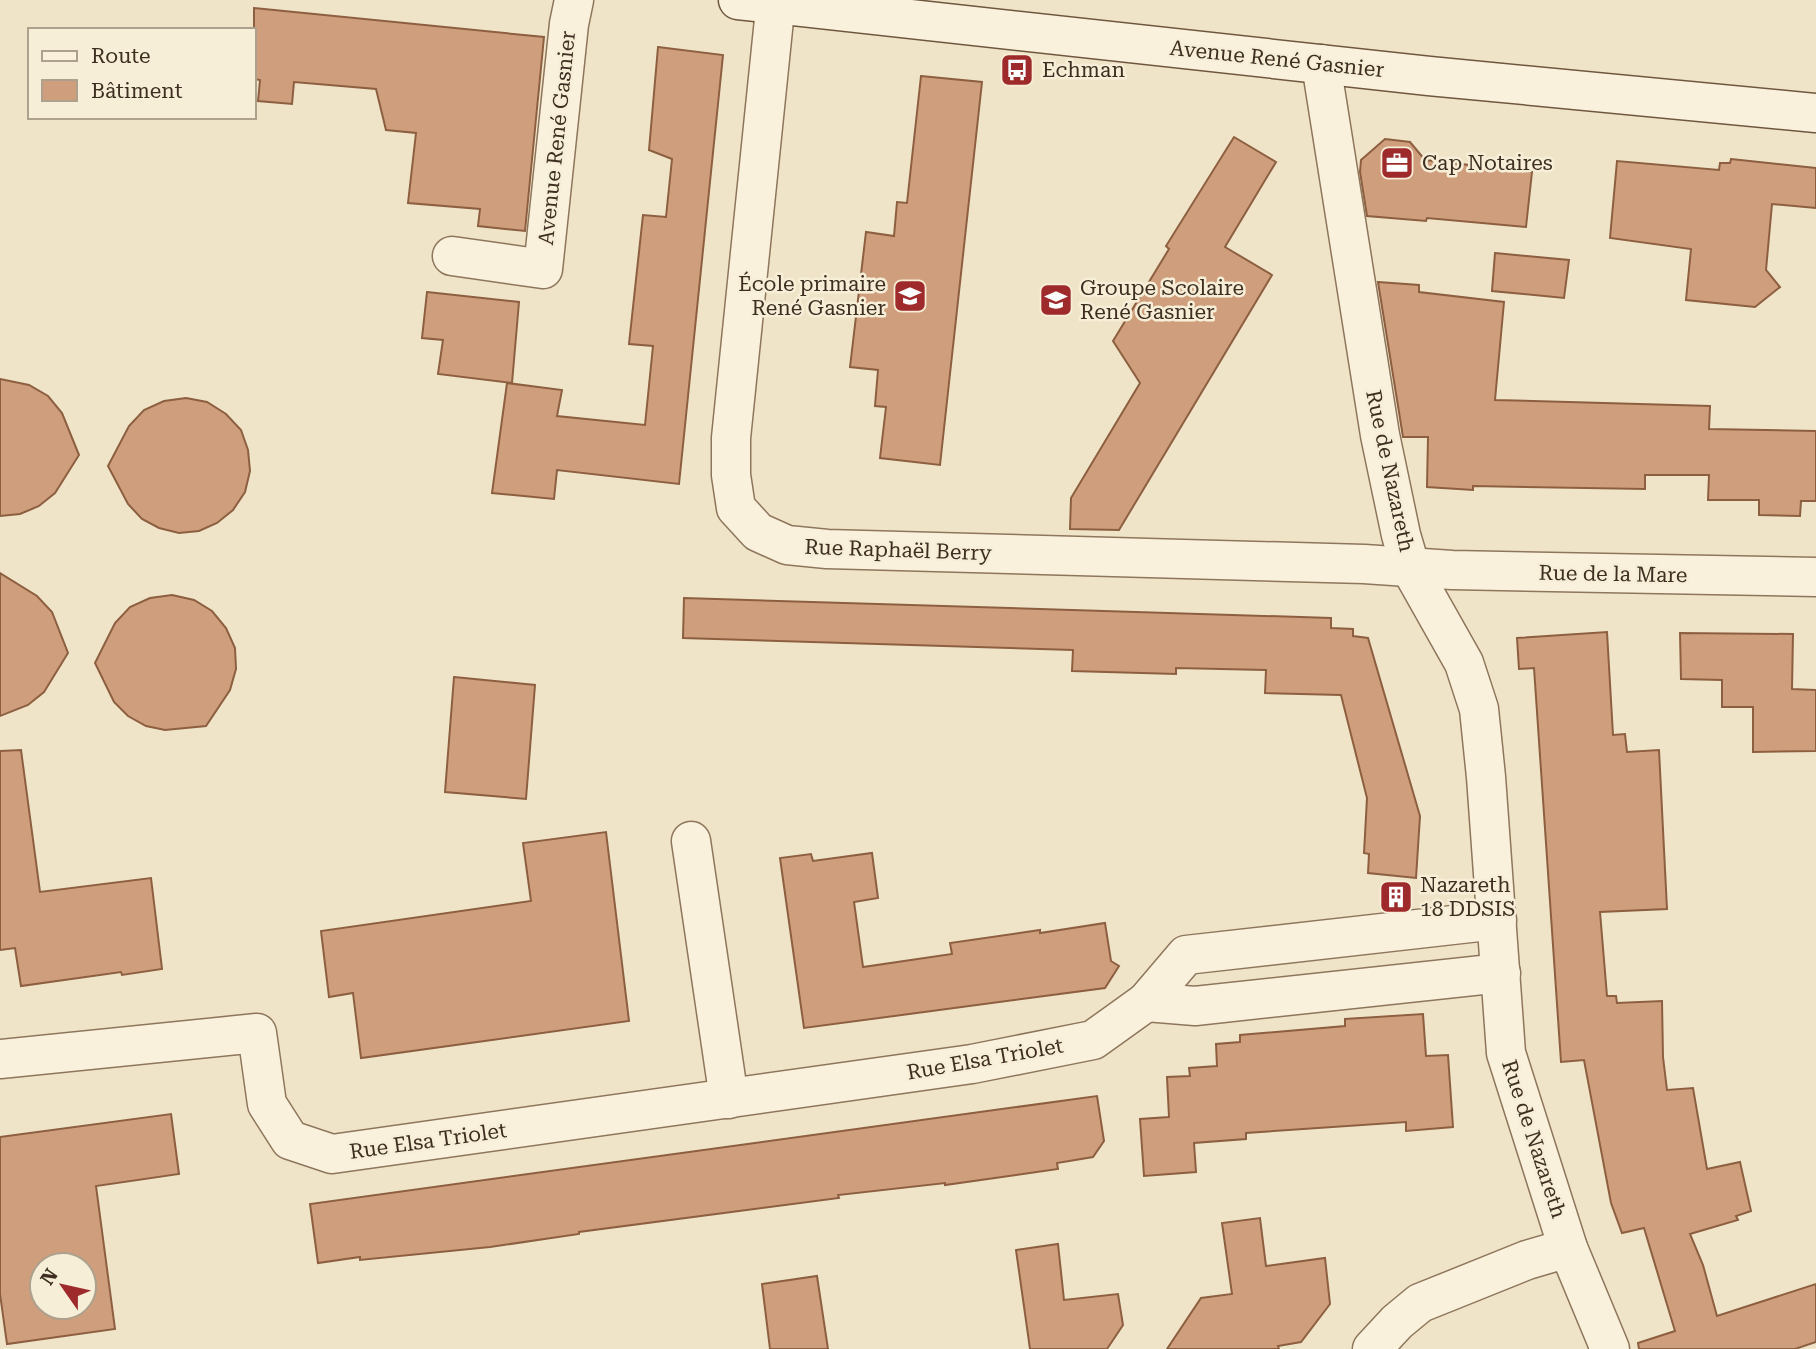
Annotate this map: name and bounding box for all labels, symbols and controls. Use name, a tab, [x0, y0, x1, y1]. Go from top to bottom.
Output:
legend	[28, 28, 256, 119]
street label: Avenue René Gasnier	[534, 29, 580, 246]
street label: Avenue René Gasnier	[1169, 36, 1386, 82]
text: Route	[91, 44, 150, 68]
bus stop icon: Echman	[998, 51, 1036, 89]
place label: Echman	[1042, 58, 1125, 82]
text: Bâtiment	[91, 79, 183, 103]
office icon: Cap Notaires	[1378, 144, 1416, 182]
place label: Cap Notaires	[1422, 151, 1553, 175]
place label: École primaire René Gasnier	[738, 271, 886, 320]
place label: Groupe Scolaire René Gasnier	[1080, 276, 1244, 324]
school or university icon: École primaire René Gasnier	[891, 277, 929, 315]
school or university icon: Groupe Scolaire René Gasnier	[1037, 281, 1075, 319]
street label: Rue de Nazareth	[1361, 388, 1419, 555]
street label: Rue Raphaël Berry	[804, 535, 993, 565]
street label: Rue de la Mare	[1538, 561, 1688, 587]
place label: Nazareth 18 DDSIS	[1420, 873, 1515, 921]
building icon: Nazareth 18 DDSIS	[1377, 878, 1415, 916]
street label: Rue Elsa Triolet	[905, 1033, 1065, 1085]
street label: Rue de Nazareth	[1497, 1057, 1571, 1222]
street label: Rue Elsa Triolet	[348, 1118, 508, 1164]
north arrow	[28, 1251, 98, 1321]
text: N	[36, 1264, 63, 1289]

